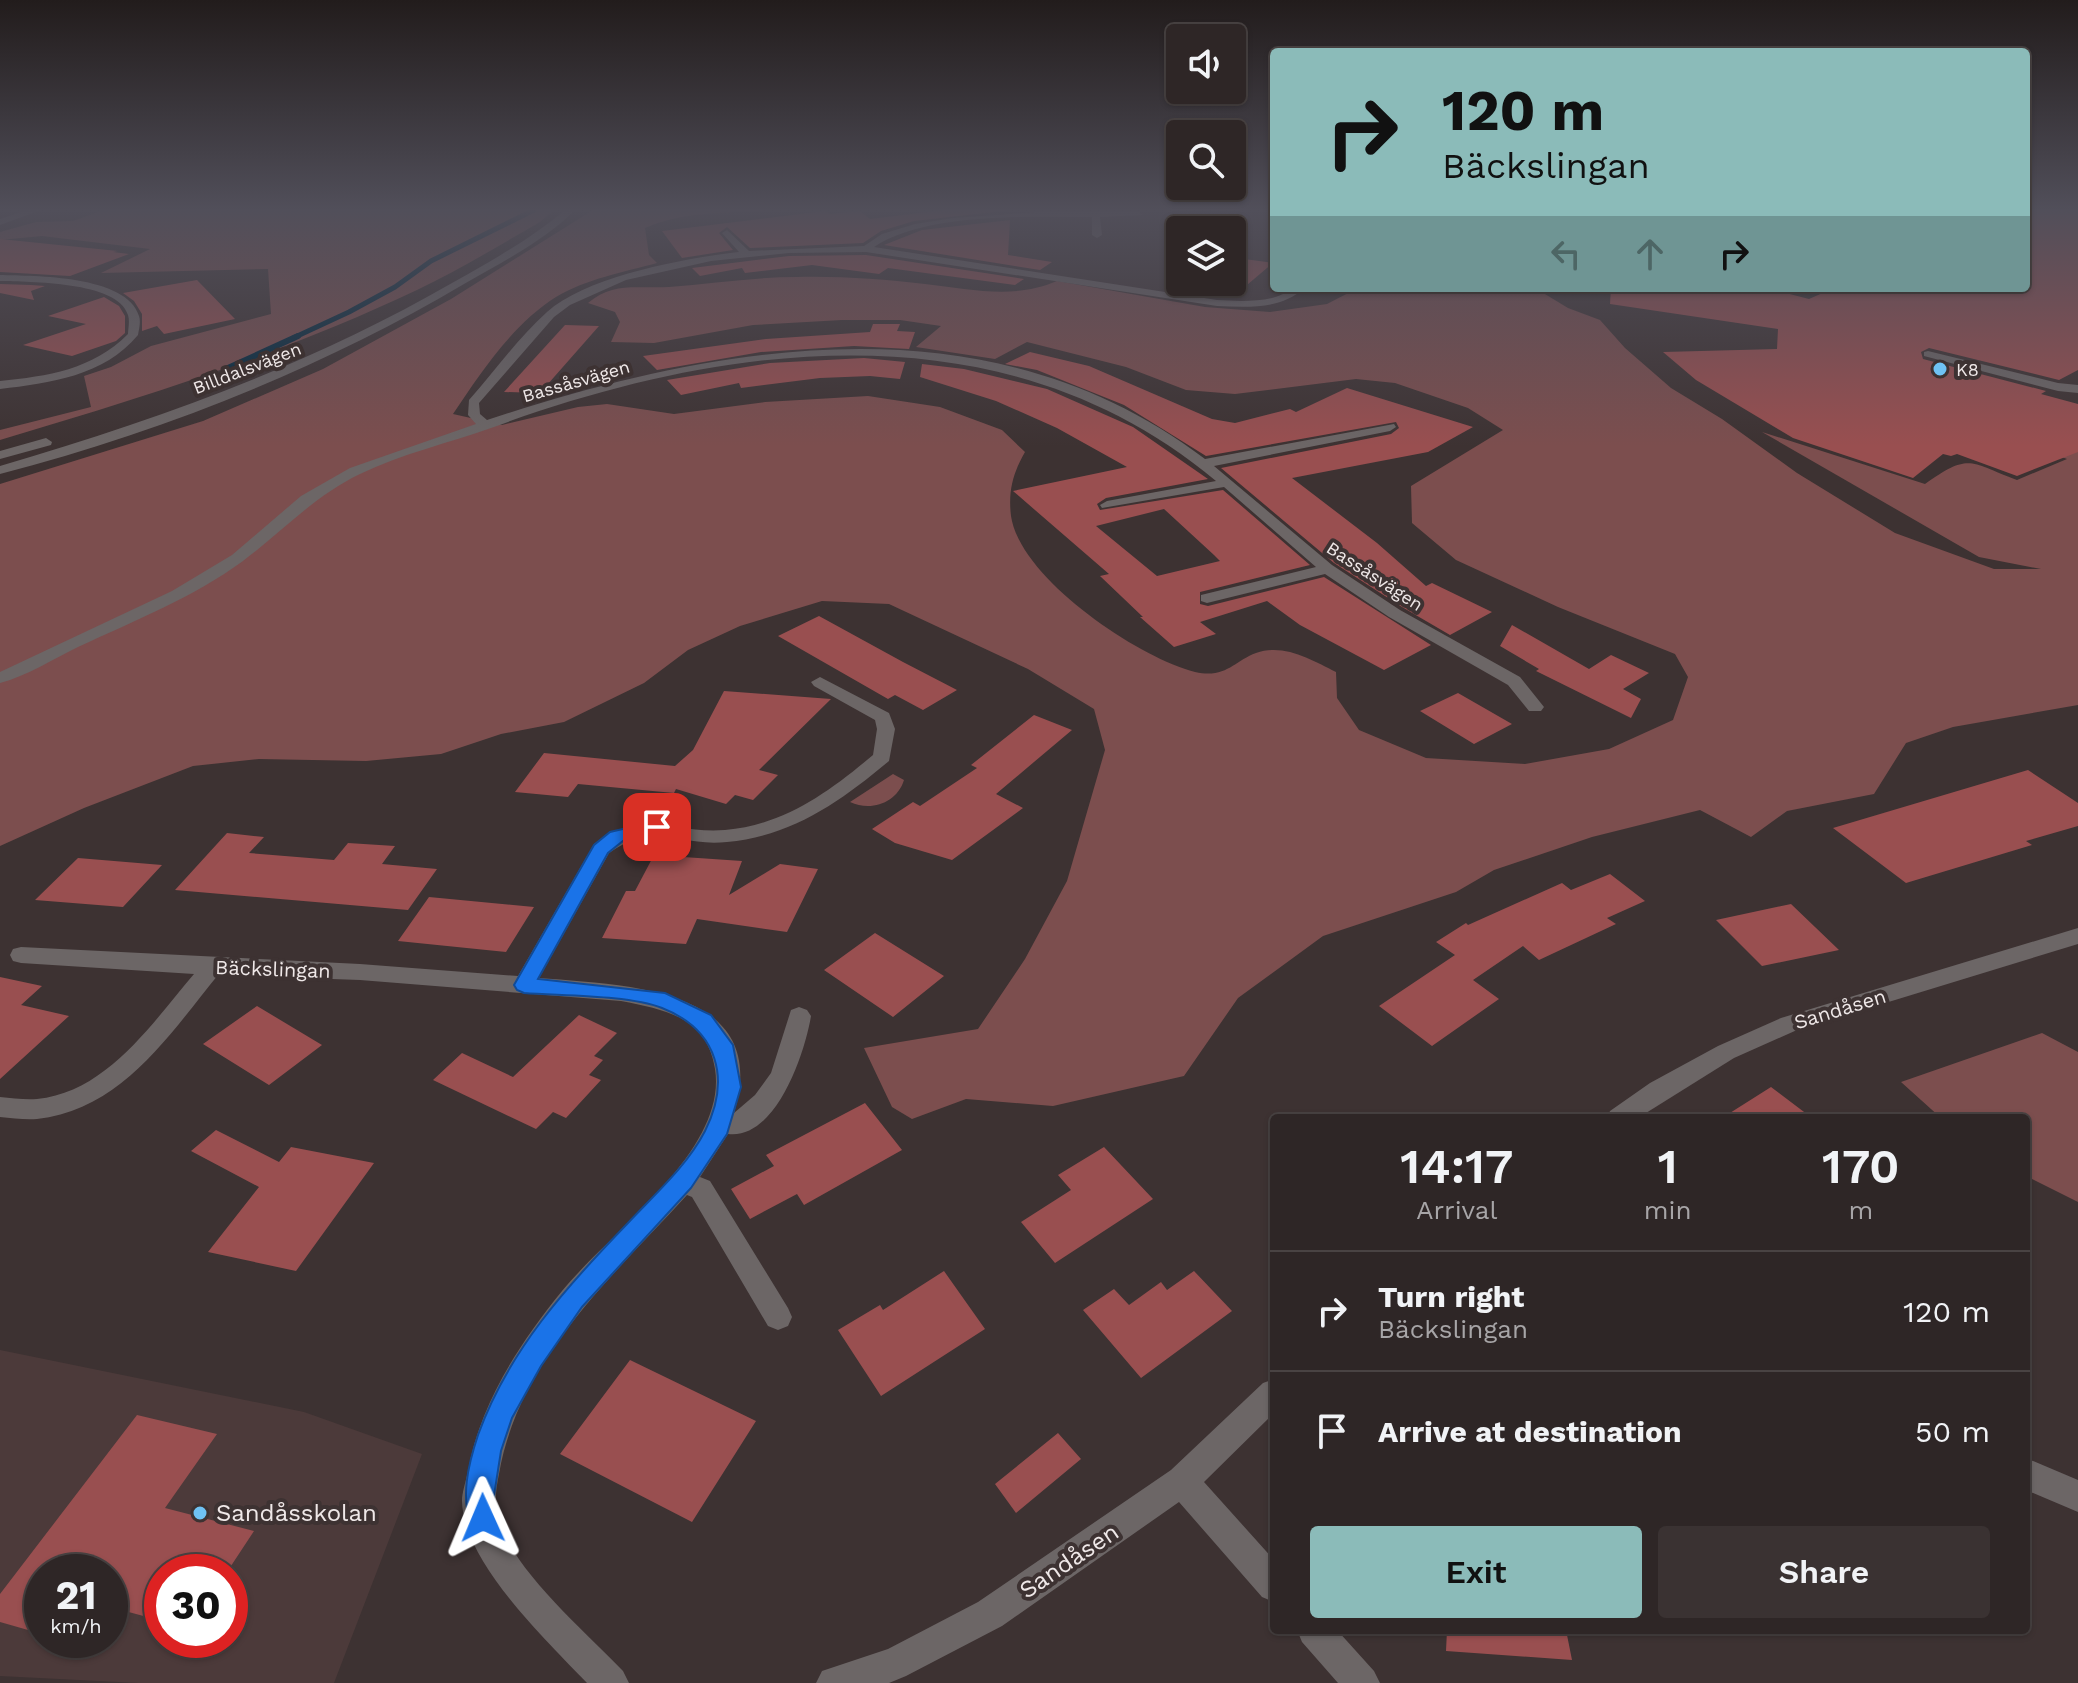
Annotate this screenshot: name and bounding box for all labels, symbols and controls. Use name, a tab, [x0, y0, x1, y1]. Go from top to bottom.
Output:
map controls	[1166, 24, 1246, 296]
button: sound	[1166, 24, 1246, 104]
text: 120 m	[1442, 78, 1604, 144]
icon: right	[1310, 80, 1414, 184]
button: search	[1166, 120, 1246, 200]
text: Bäckslingan	[1442, 145, 1650, 187]
button: layers	[1166, 216, 1246, 296]
icon: left	[1544, 232, 1588, 276]
icon: ahead	[1628, 232, 1672, 276]
icon: right	[1712, 232, 1756, 276]
street label: Billdalsvägen	[190, 338, 304, 398]
street label: Bassåsvägen	[520, 356, 632, 406]
place label: K8	[1956, 359, 1979, 380]
marker: K8	[1931, 360, 1949, 378]
street label: Bassåsvägen	[1323, 537, 1427, 615]
pin	[623, 793, 691, 861]
icon: arrive	[635, 805, 679, 849]
street label: Bäckslingan	[215, 955, 331, 983]
street label: Sandåsen	[1791, 984, 1889, 1034]
text: 14:17	[1400, 1138, 1513, 1195]
text: 1	[1658, 1138, 1678, 1195]
text: 170	[1822, 1138, 1900, 1195]
text: Arrival	[1416, 1195, 1497, 1225]
text: min	[1644, 1195, 1692, 1225]
text: m	[1848, 1195, 1873, 1225]
text: Turn right	[1378, 1279, 1524, 1314]
icon: right	[1310, 1289, 1354, 1333]
text: 120 m	[1903, 1294, 1990, 1329]
text: Bäckslingan	[1378, 1314, 1528, 1344]
icon: arrive	[1310, 1409, 1354, 1453]
text: Arrive at destination	[1378, 1414, 1682, 1449]
text: 50 m	[1915, 1414, 1990, 1449]
position arrow	[441, 1476, 525, 1560]
place label: Sandåsskolan	[216, 1499, 377, 1527]
marker: Sandåsskolan	[191, 1504, 209, 1522]
street label: Sandåsen	[1014, 1518, 1124, 1604]
button: Exit	[1310, 1526, 1642, 1618]
button: Share	[1658, 1526, 1990, 1618]
speed limit sign: 30	[144, 1554, 248, 1658]
text: 21	[55, 1572, 97, 1619]
text: km/h	[50, 1614, 102, 1638]

